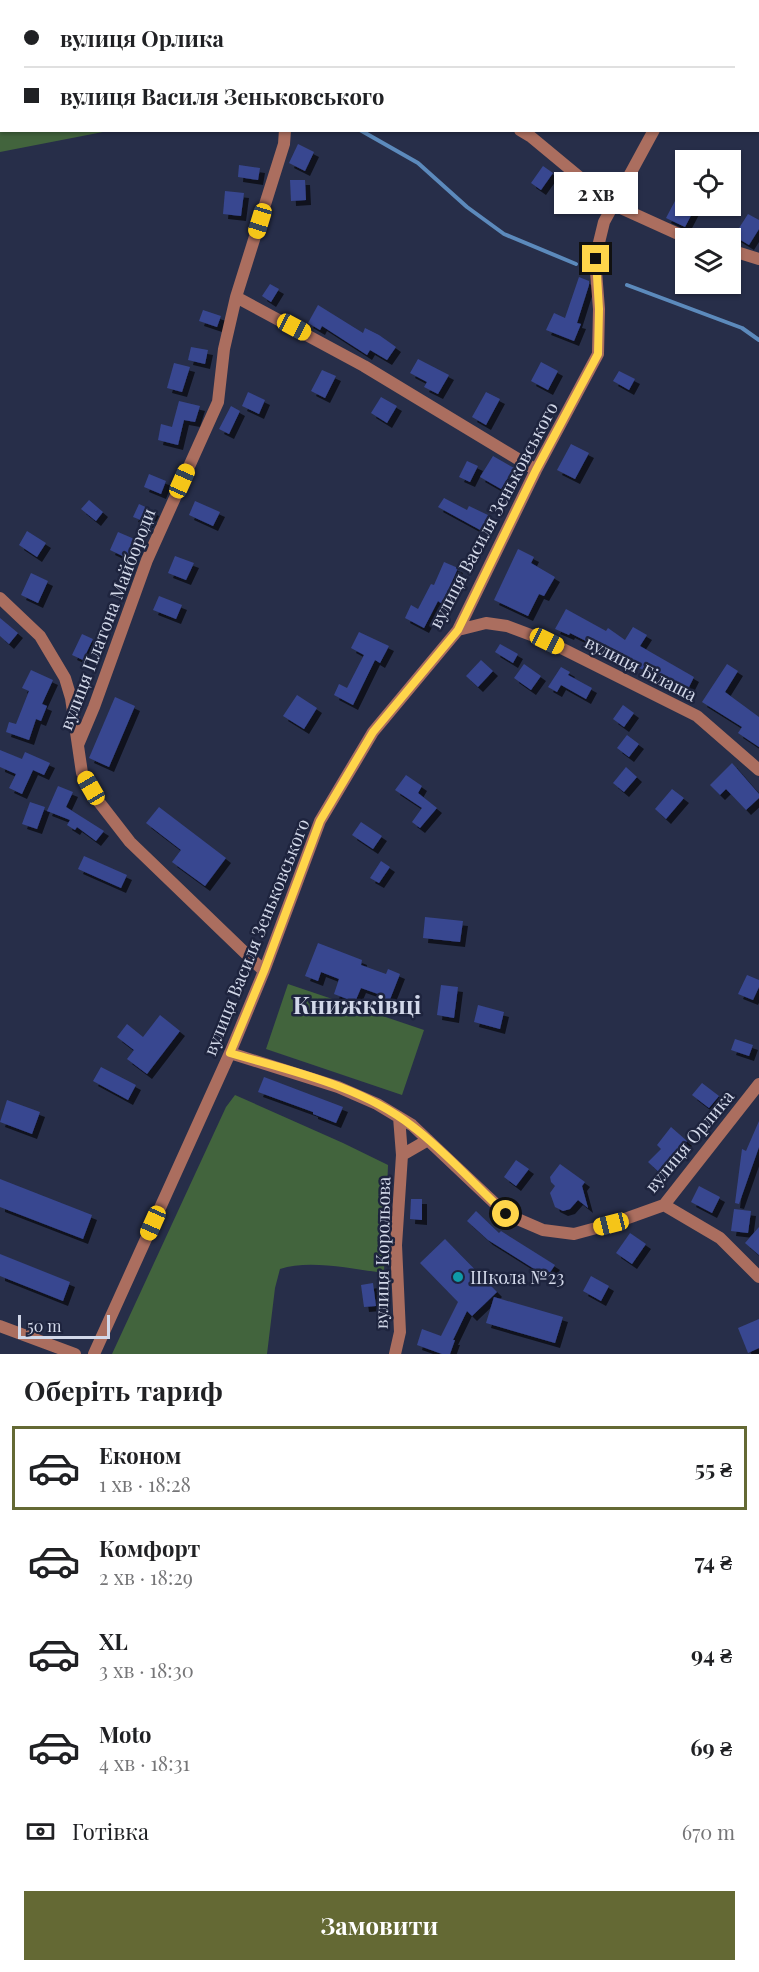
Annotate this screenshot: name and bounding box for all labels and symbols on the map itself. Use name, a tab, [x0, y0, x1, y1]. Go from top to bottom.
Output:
callout: 2 хв	[554, 172, 638, 214]
car	[246, 201, 274, 241]
route end	[582, 245, 609, 272]
car	[274, 311, 314, 343]
street label: вулиця Василя Зеньковського	[423, 397, 563, 632]
car	[166, 461, 198, 501]
street label: вулиця Платона Майбороди	[54, 505, 160, 733]
car	[527, 625, 567, 657]
street label: вулиця Білаша	[581, 629, 701, 707]
car	[74, 768, 108, 808]
street label: вулиця Василя Зеньковського	[197, 815, 315, 1059]
district label: Книжківці	[293, 988, 422, 1020]
street label: вулиця Орлика	[639, 1085, 739, 1197]
street label: вулиця Корольова	[369, 1177, 395, 1329]
route start	[492, 1200, 519, 1227]
car	[137, 1203, 169, 1243]
car	[591, 1211, 631, 1237]
place label: Школа №23	[470, 1265, 564, 1289]
marker: Школа №23	[451, 1270, 465, 1284]
scale bar	[18, 1312, 110, 1340]

